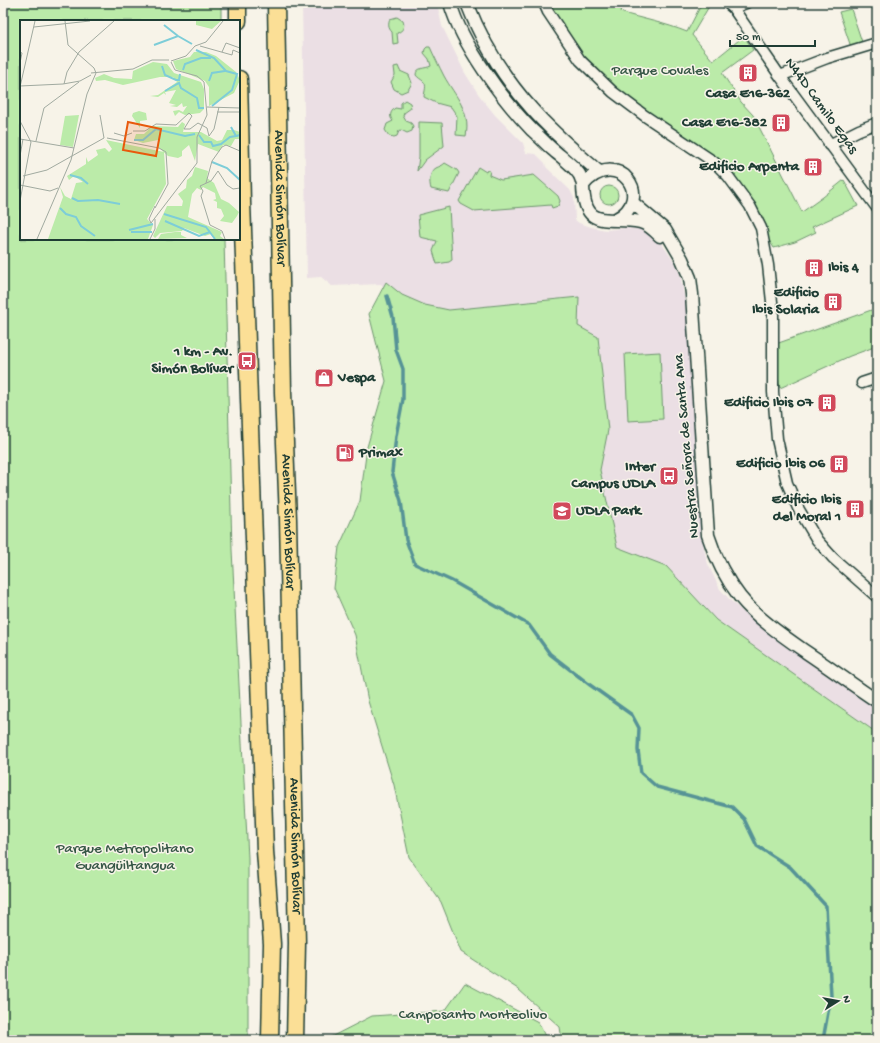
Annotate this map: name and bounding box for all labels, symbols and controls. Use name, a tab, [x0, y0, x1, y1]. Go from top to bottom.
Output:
inset map	[20, 20, 240, 240]
scale bar	[730, 22, 815, 48]
text: 50 m	[736, 31, 761, 45]
street label: N44D Camilo Egas	[780, 55, 862, 158]
park label: Parque Covales	[611, 62, 709, 80]
building icon: Casa E16-362	[737, 62, 759, 84]
place label: Casa E16-362	[705, 85, 791, 103]
building icon: Casa E16-382	[770, 112, 792, 134]
place label: Casa E16-382	[681, 114, 768, 132]
street label: Avenida Simón Bolívar	[269, 130, 290, 268]
building icon: Edificio Arpenta	[802, 156, 824, 178]
place label: Edificio Arpenta	[699, 158, 800, 176]
building icon: Ibis 4	[803, 257, 825, 279]
place label: Ibis 4	[828, 259, 860, 277]
place label: Edificio Ibis Solaria	[752, 284, 820, 319]
building icon: Edificio Ibis Solaria	[822, 291, 844, 313]
place label: 1 km - Av. Simón Bolívar	[151, 343, 235, 378]
bus stop icon: 1 km - Av. Simón Bolívar	[236, 350, 258, 372]
street label: Nuestra Señora de Santa Ana	[670, 352, 704, 539]
shop icon: Vespa	[313, 367, 335, 389]
place label: Vespa	[337, 369, 376, 387]
building icon: Edificio Ibis 07	[816, 392, 838, 414]
place label: Edificio Ibis 07	[724, 394, 814, 412]
fuel station icon: Primax	[334, 442, 356, 464]
place label: Primax	[358, 444, 403, 462]
building icon: Edificio Ibis 06	[828, 453, 850, 475]
street label: Avenida Simón Bolívar	[276, 454, 299, 592]
place label: Edificio Ibis 06	[736, 455, 825, 473]
place label: Inter Campus UDLA	[571, 458, 657, 493]
bus stop icon: Inter Campus UDLA	[658, 465, 680, 487]
place label: Edificio Ibis del Moral 1	[772, 491, 842, 526]
building icon: Edificio Ibis del Moral 1	[844, 498, 866, 520]
school or university icon: UDLA Park	[551, 500, 573, 522]
place label: UDLA Park	[576, 502, 643, 520]
street label: Avenida Simón Bolívar	[284, 778, 305, 916]
park label: Parque Metropolitano Guangüiltangua	[55, 840, 194, 875]
north arrow	[818, 981, 858, 1021]
text: N	[839, 995, 852, 1004]
park label: Camposanto Monteolivo	[399, 1006, 548, 1024]

